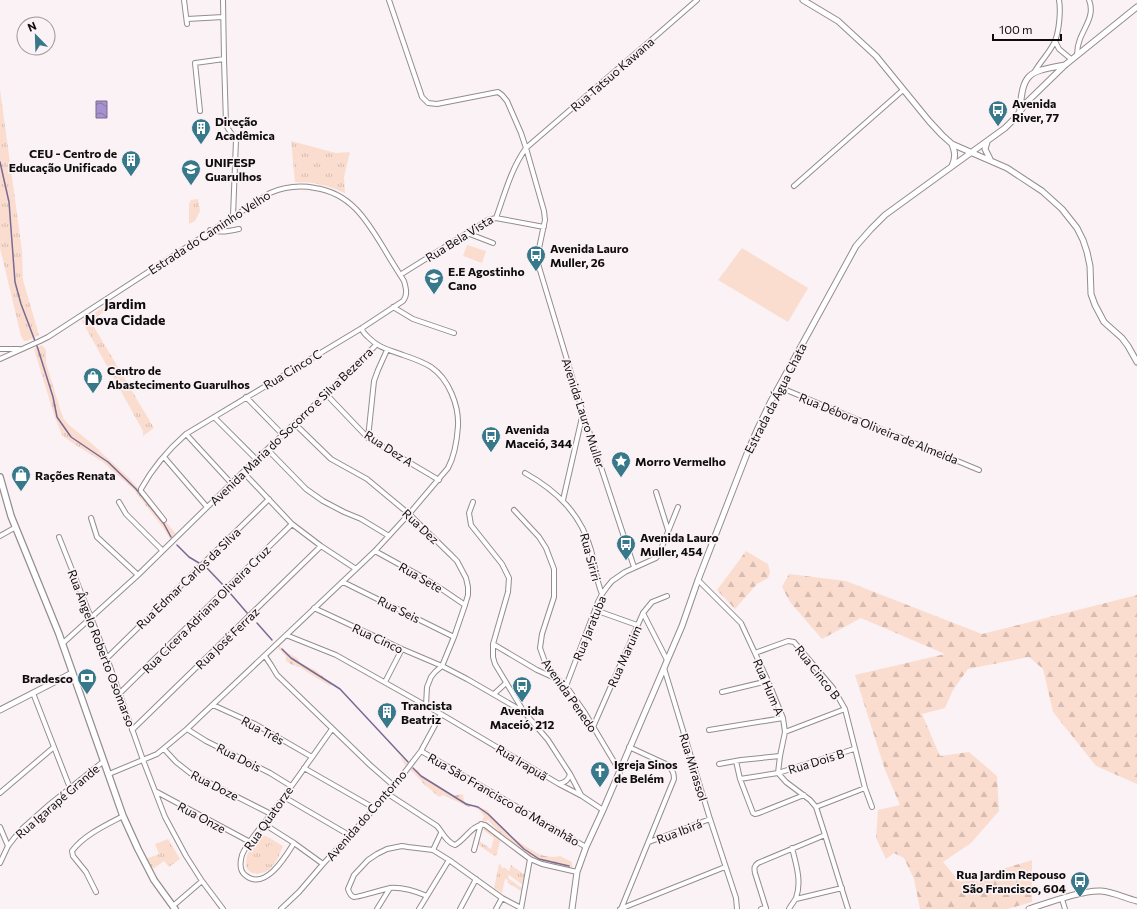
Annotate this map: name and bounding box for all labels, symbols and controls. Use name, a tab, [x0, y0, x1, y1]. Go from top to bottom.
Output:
north arrow	[16, 16, 56, 56]
scale bar	[993, 16, 1061, 42]
text: N	[26, 19, 38, 34]
text: 100 m	[999, 22, 1033, 36]
street label: Rua Tatsuo Kawana	[567, 34, 657, 114]
place label: Avenida River, 77	[1012, 96, 1059, 124]
bus stop icon: Avenida River, 77	[987, 99, 1009, 127]
place label: Direção Acadêmica	[215, 114, 275, 142]
building icon: Direção Acadêmica	[190, 117, 212, 145]
place label: CEU - Centro de Educação Unificado	[9, 146, 117, 174]
building icon: CEU - Centro de Educação Unificado	[120, 149, 142, 177]
place label: UNIFESP Guarulhos	[205, 155, 262, 183]
school or university icon: UNIFESP Guarulhos	[180, 158, 202, 186]
street label: Estrada do Caminho Velho	[145, 187, 273, 277]
street label: Rua Bela Vista	[423, 212, 495, 264]
place label: Avenida Lauro Muller, 26	[550, 241, 629, 269]
bus stop icon: Avenida Lauro Muller, 26	[525, 244, 547, 272]
place label: E.E Agostinho Cano	[448, 264, 525, 292]
school or university icon: E.E Agostinho Cano	[423, 267, 445, 295]
district label: Jardim Nova Cidade	[85, 295, 165, 328]
street label: Estrada da Água Chata	[741, 341, 809, 455]
street label: Avenida Maria do Socorro e Silva Bezerra	[207, 344, 375, 508]
street label: Rua Cinco C	[261, 346, 323, 392]
street label: Avenida Lauro Muller	[560, 356, 608, 470]
place label: Centro de Abastecimento Guarulhos	[107, 363, 250, 391]
shop icon: Centro de Abastecimento Guarulhos	[82, 366, 104, 394]
street label: Rua Débora Oliveira de Almeida	[797, 390, 961, 466]
place label: Avenida Maceió, 344	[505, 422, 573, 450]
bus stop icon: Avenida Maceió, 344	[480, 425, 502, 453]
street label: Rua Dez A	[362, 427, 416, 469]
place icon: Morro Vermelho	[610, 450, 632, 478]
place label: Morro Vermelho	[635, 454, 726, 468]
shop icon: Rações Renata	[10, 464, 32, 492]
place label: Rações Renata	[35, 468, 116, 482]
street label: Rua Dez	[400, 506, 442, 546]
street label: Rua Edmar Carlos da Silva	[133, 525, 243, 631]
place label: Avenida Lauro Muller, 454	[640, 530, 719, 558]
street label: Rua Siriri	[578, 531, 604, 583]
bus stop icon: Avenida Lauro Muller, 454	[615, 533, 637, 561]
street label: Rua Cícera Adriana Oliveira Cruz	[139, 542, 273, 676]
street label: Rua Sete	[397, 559, 445, 595]
street label: Rua Ângelo Roberto Osomarso	[65, 567, 139, 729]
street label: Rua Seis	[376, 593, 422, 625]
street label: Rua Jaratuba	[570, 593, 609, 663]
street label: Rua José Ferraz	[192, 604, 262, 672]
street label: Rua Cinco	[350, 620, 406, 656]
street label: Rua Maruim	[604, 623, 644, 689]
street label: Rua Cinco B	[793, 642, 844, 702]
street label: Avenida Penedo	[539, 656, 601, 734]
street label: Rua Hum A	[751, 657, 787, 717]
bank icon: Bradesco	[76, 667, 98, 695]
place label: Bradesco	[22, 671, 73, 685]
bus stop icon: Avenida Maceió, 212	[511, 675, 533, 703]
place label: Trancista Beatriz	[401, 698, 452, 726]
building icon: Trancista Beatriz	[376, 701, 398, 729]
place label: Avenida Maceió, 212	[490, 703, 554, 731]
street label: Rua Três	[239, 713, 287, 747]
street label: Rua Mirassol	[677, 732, 711, 802]
street label: Rua Dois	[215, 740, 263, 774]
street label: Rua Irapuã	[494, 741, 550, 783]
street label: Rua Dois B	[786, 746, 846, 776]
street label: Rua São Francisco do Maranhão	[426, 750, 582, 848]
place label: Igreja Sinos de Belém	[614, 757, 678, 785]
church icon: Igreja Sinos de Belém	[589, 760, 611, 788]
street label: Rua Igarapé Grande	[12, 761, 102, 841]
street label: Rua Doze	[189, 767, 241, 803]
street label: Avenida do Contorno	[323, 767, 409, 863]
street label: Rua Quatorze	[241, 783, 295, 853]
street label: Rua Onze	[176, 799, 228, 835]
street label: Rua Ibirá	[654, 816, 704, 846]
place label: Rua Jardim Repouso São Francisco, 604	[956, 867, 1067, 895]
bus stop icon: Rua Jardim Repouso São Francisco, 604	[1069, 870, 1091, 898]

